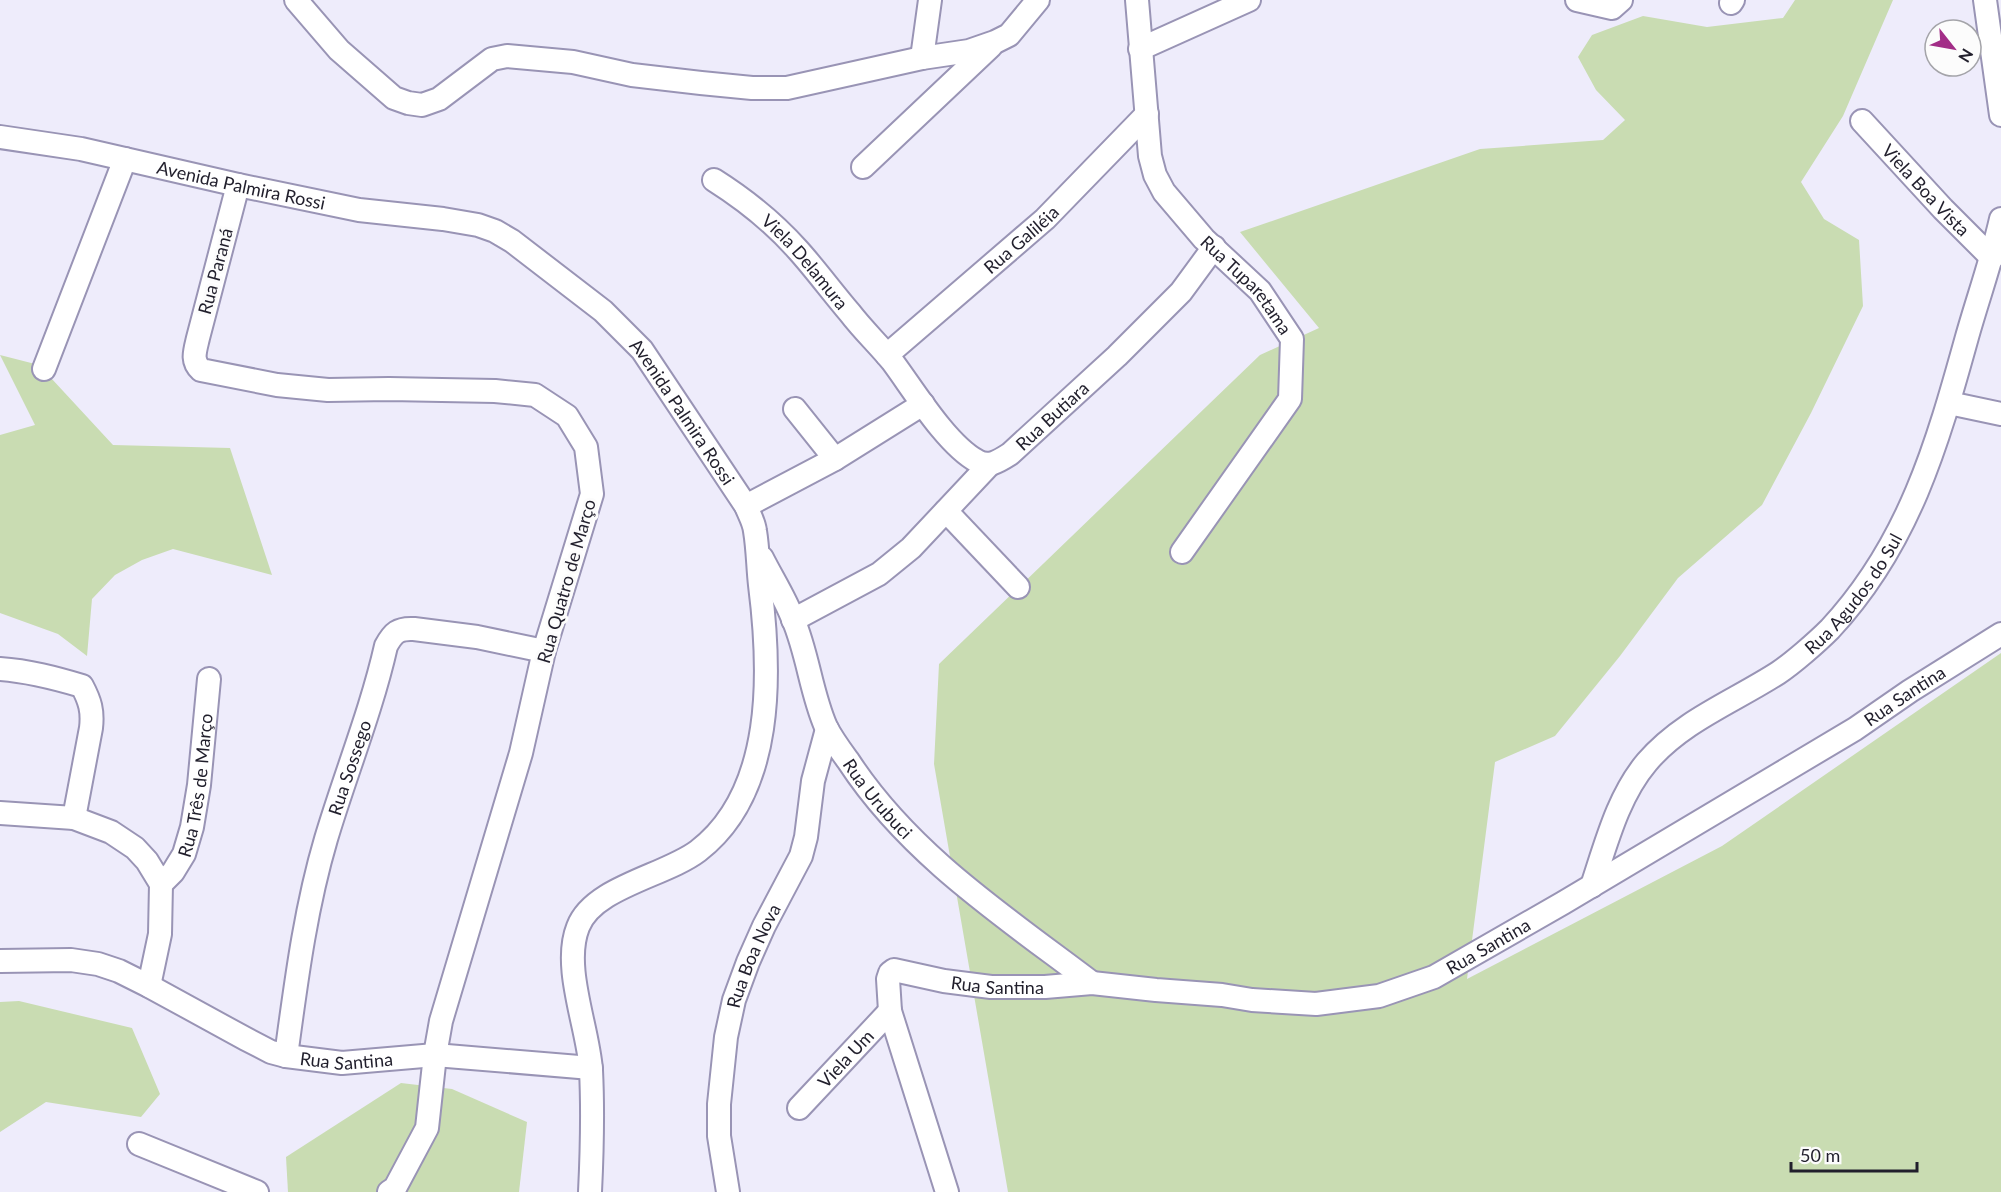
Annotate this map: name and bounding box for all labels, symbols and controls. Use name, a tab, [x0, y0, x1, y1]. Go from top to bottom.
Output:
north arrow	[1923, 18, 1983, 78]
text: N	[1955, 46, 1978, 66]
street label: Viela Boa Vista	[1878, 139, 1974, 240]
street label: Avenida Palmira Rossi	[155, 156, 327, 214]
street label: Rua Galiléia	[979, 201, 1063, 278]
street label: Viela Delamura	[757, 209, 853, 314]
street label: Rua Paraná	[193, 226, 237, 316]
street label: Rua Tuparetama	[1196, 231, 1297, 339]
street label: Avenida Palmira Rossi	[626, 334, 740, 489]
street label: Rua Butiara	[1011, 377, 1093, 455]
street label: Rua Quatro de Março	[532, 497, 600, 665]
street label: Rua Agudos do Sul	[1800, 530, 1906, 658]
street label: Rua Santina	[1860, 661, 1949, 731]
street label: Rua Três de Março	[173, 712, 217, 860]
street label: Rua Sossego	[323, 717, 375, 818]
street label: Rua Urubuci	[839, 754, 917, 843]
street label: Rua Boa Nova	[722, 900, 785, 1010]
street label: Rua Santina	[1442, 913, 1534, 979]
street label: Rua Santina	[950, 971, 1044, 998]
street label: Viela Um	[813, 1025, 878, 1092]
street label: Rua Santina	[299, 1047, 394, 1074]
scale bar	[1791, 1135, 1917, 1173]
text: 50 m	[1800, 1144, 1840, 1166]

